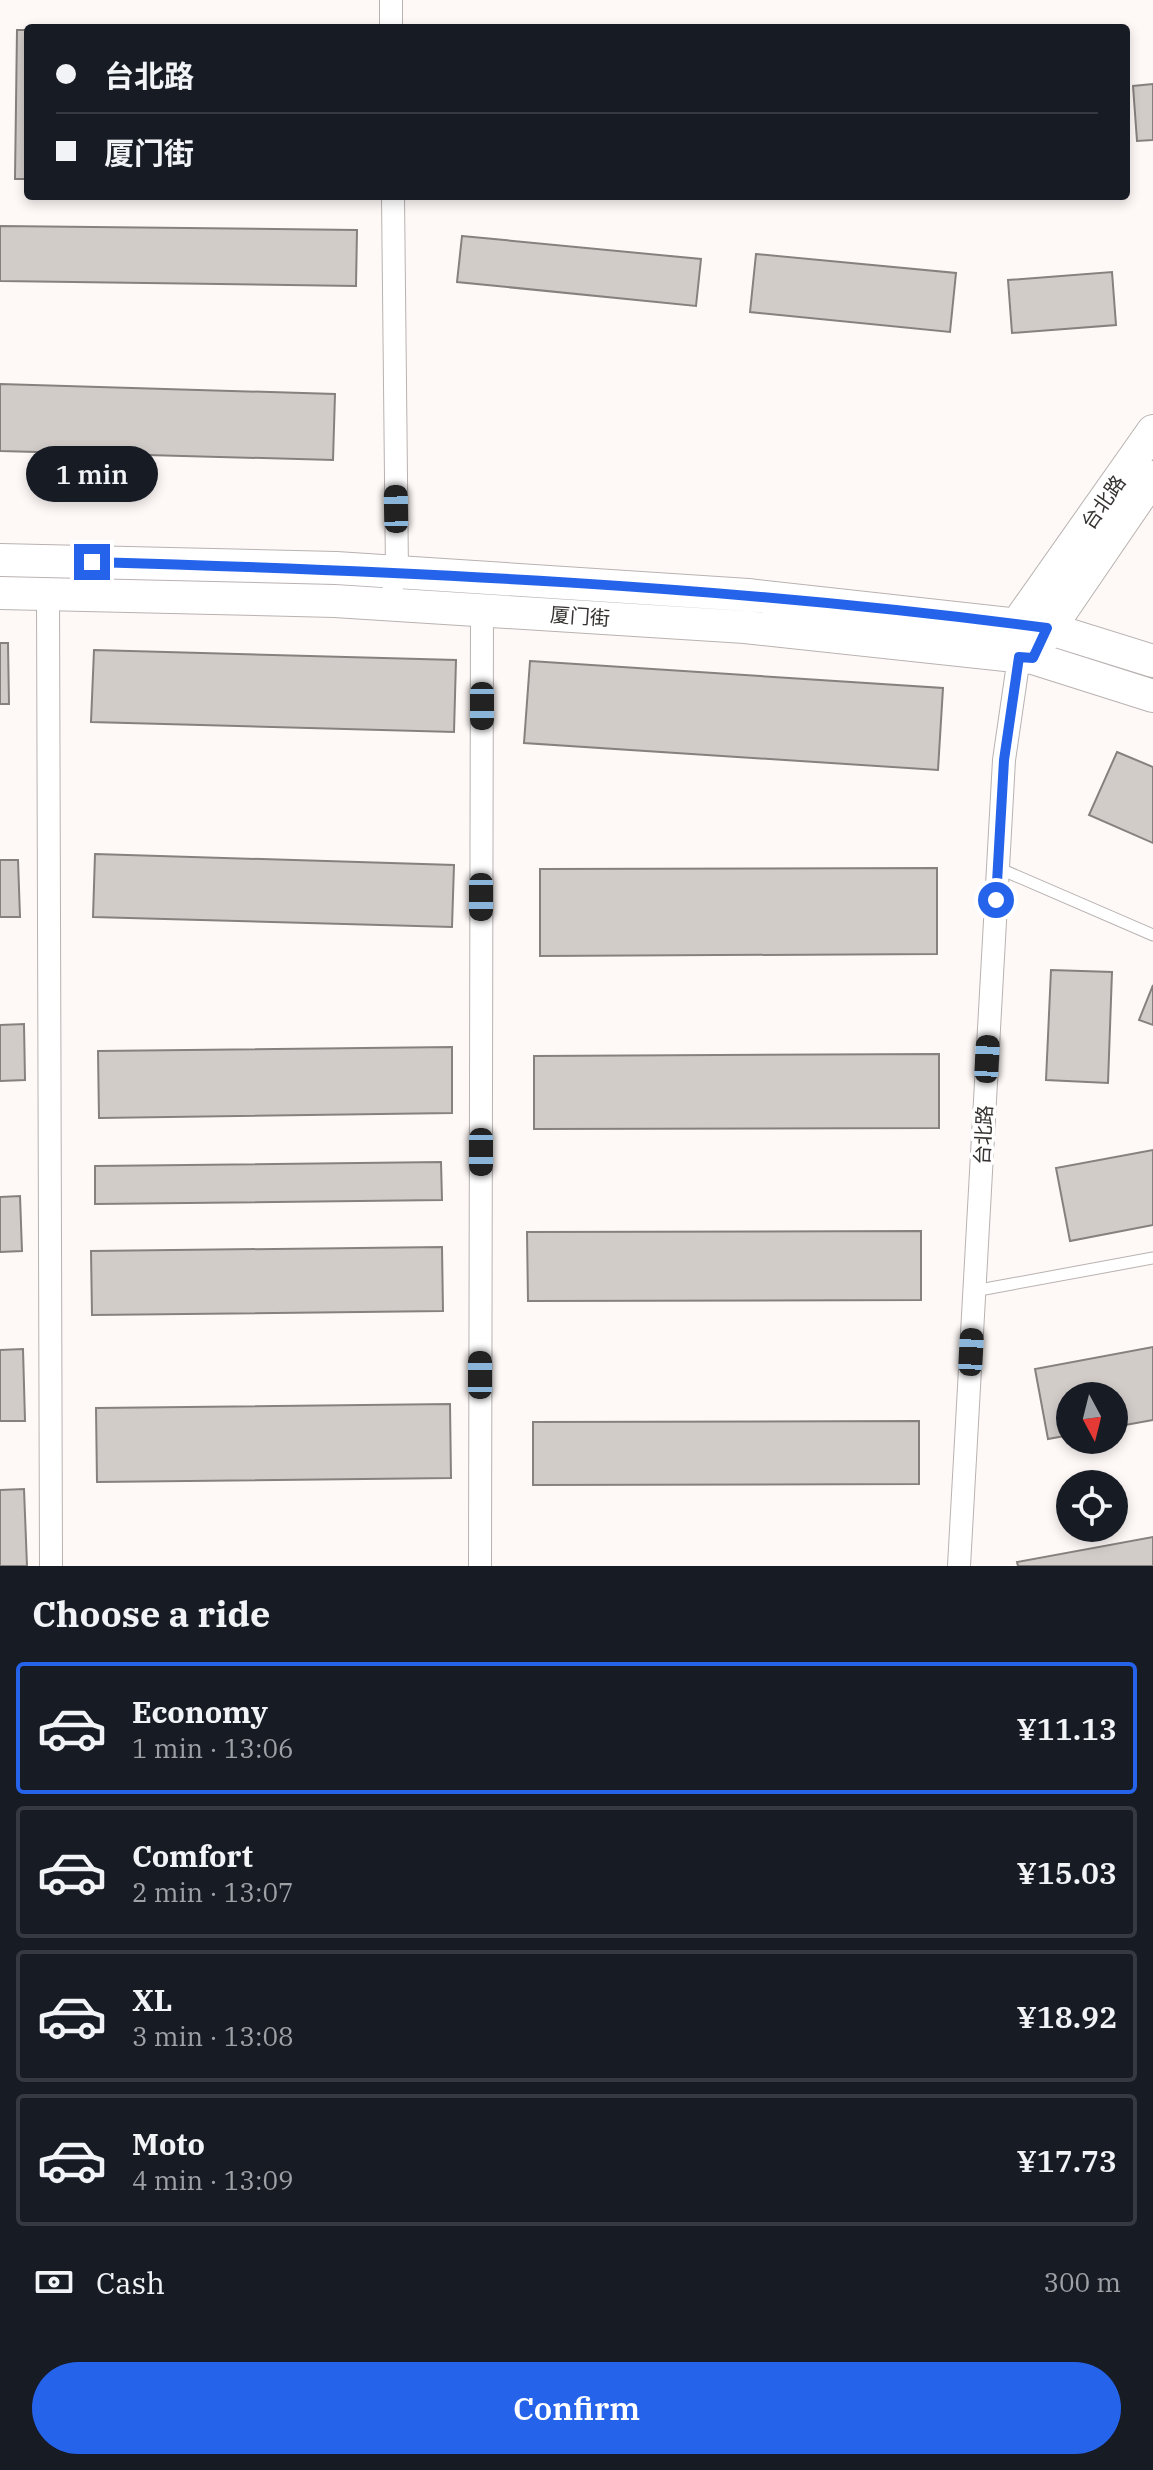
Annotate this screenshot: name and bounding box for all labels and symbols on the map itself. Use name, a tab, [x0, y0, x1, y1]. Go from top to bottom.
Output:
callout: 1 min	[26, 446, 158, 502]
street label: 台北路	[1075, 470, 1131, 534]
car	[384, 485, 408, 533]
route end	[74, 544, 110, 580]
street label: 厦门街	[549, 600, 611, 632]
car	[470, 682, 494, 730]
car	[469, 873, 493, 921]
route start	[978, 882, 1014, 918]
car	[974, 1034, 1000, 1084]
street label: 台北路	[968, 1104, 998, 1166]
car	[469, 1128, 493, 1176]
car	[958, 1327, 984, 1377]
car	[468, 1351, 492, 1399]
north arrow	[1056, 1382, 1128, 1454]

